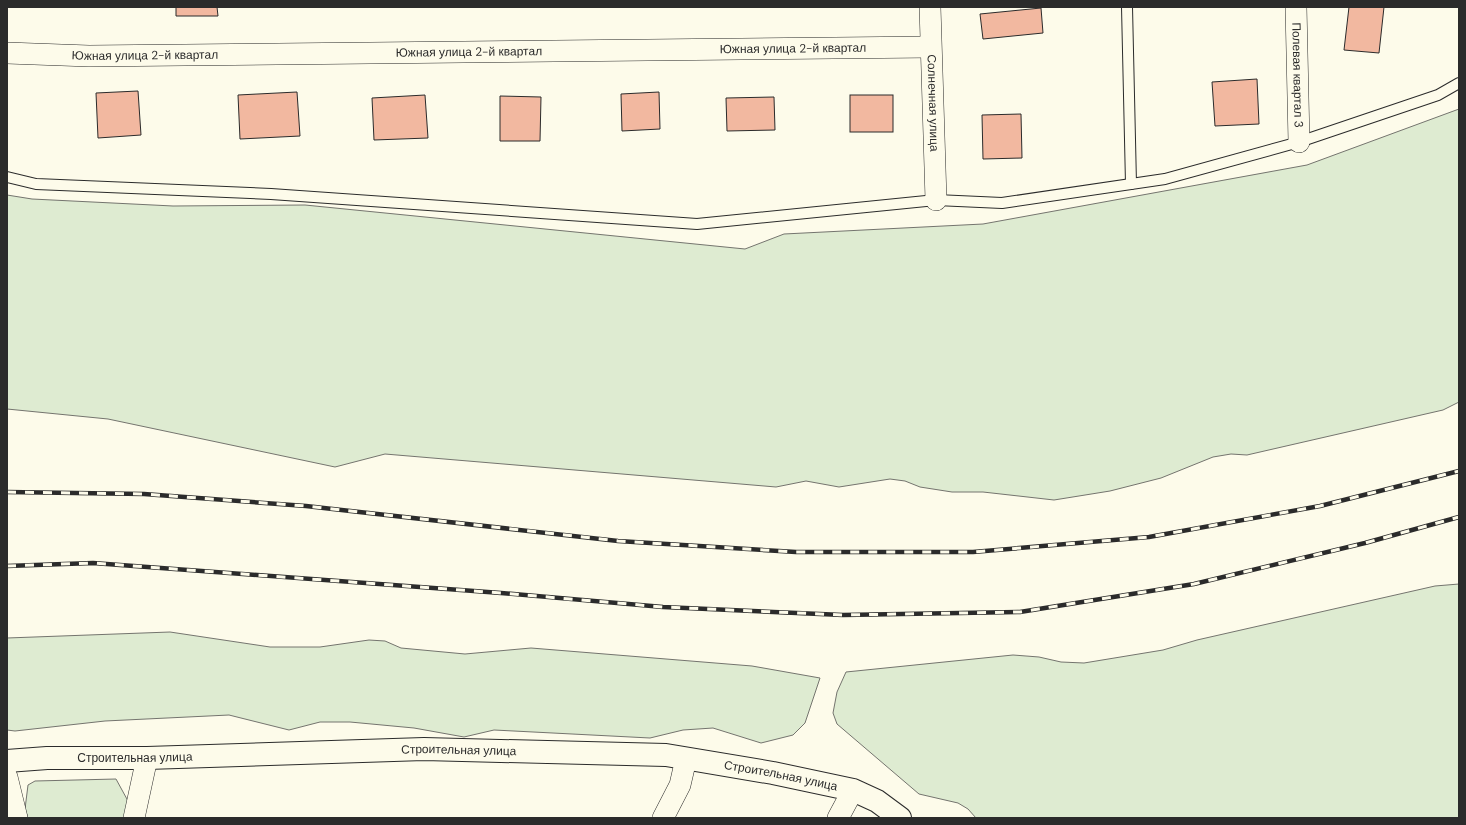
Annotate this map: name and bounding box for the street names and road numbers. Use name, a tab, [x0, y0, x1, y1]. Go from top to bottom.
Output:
street label: Полевая квартал 3	[1288, 22, 1307, 128]
street label: Южная улица 2-й квартал	[720, 40, 866, 57]
street label: Южная улица 2-й квартал	[396, 43, 542, 61]
street label: Южная улица 2-й квартал	[71, 47, 218, 64]
street label: Солнечная улица	[923, 54, 943, 152]
street label: Строительная улица	[401, 741, 517, 759]
street label: Строительная улица	[77, 749, 193, 766]
street label: Строительная улица	[723, 757, 839, 795]

